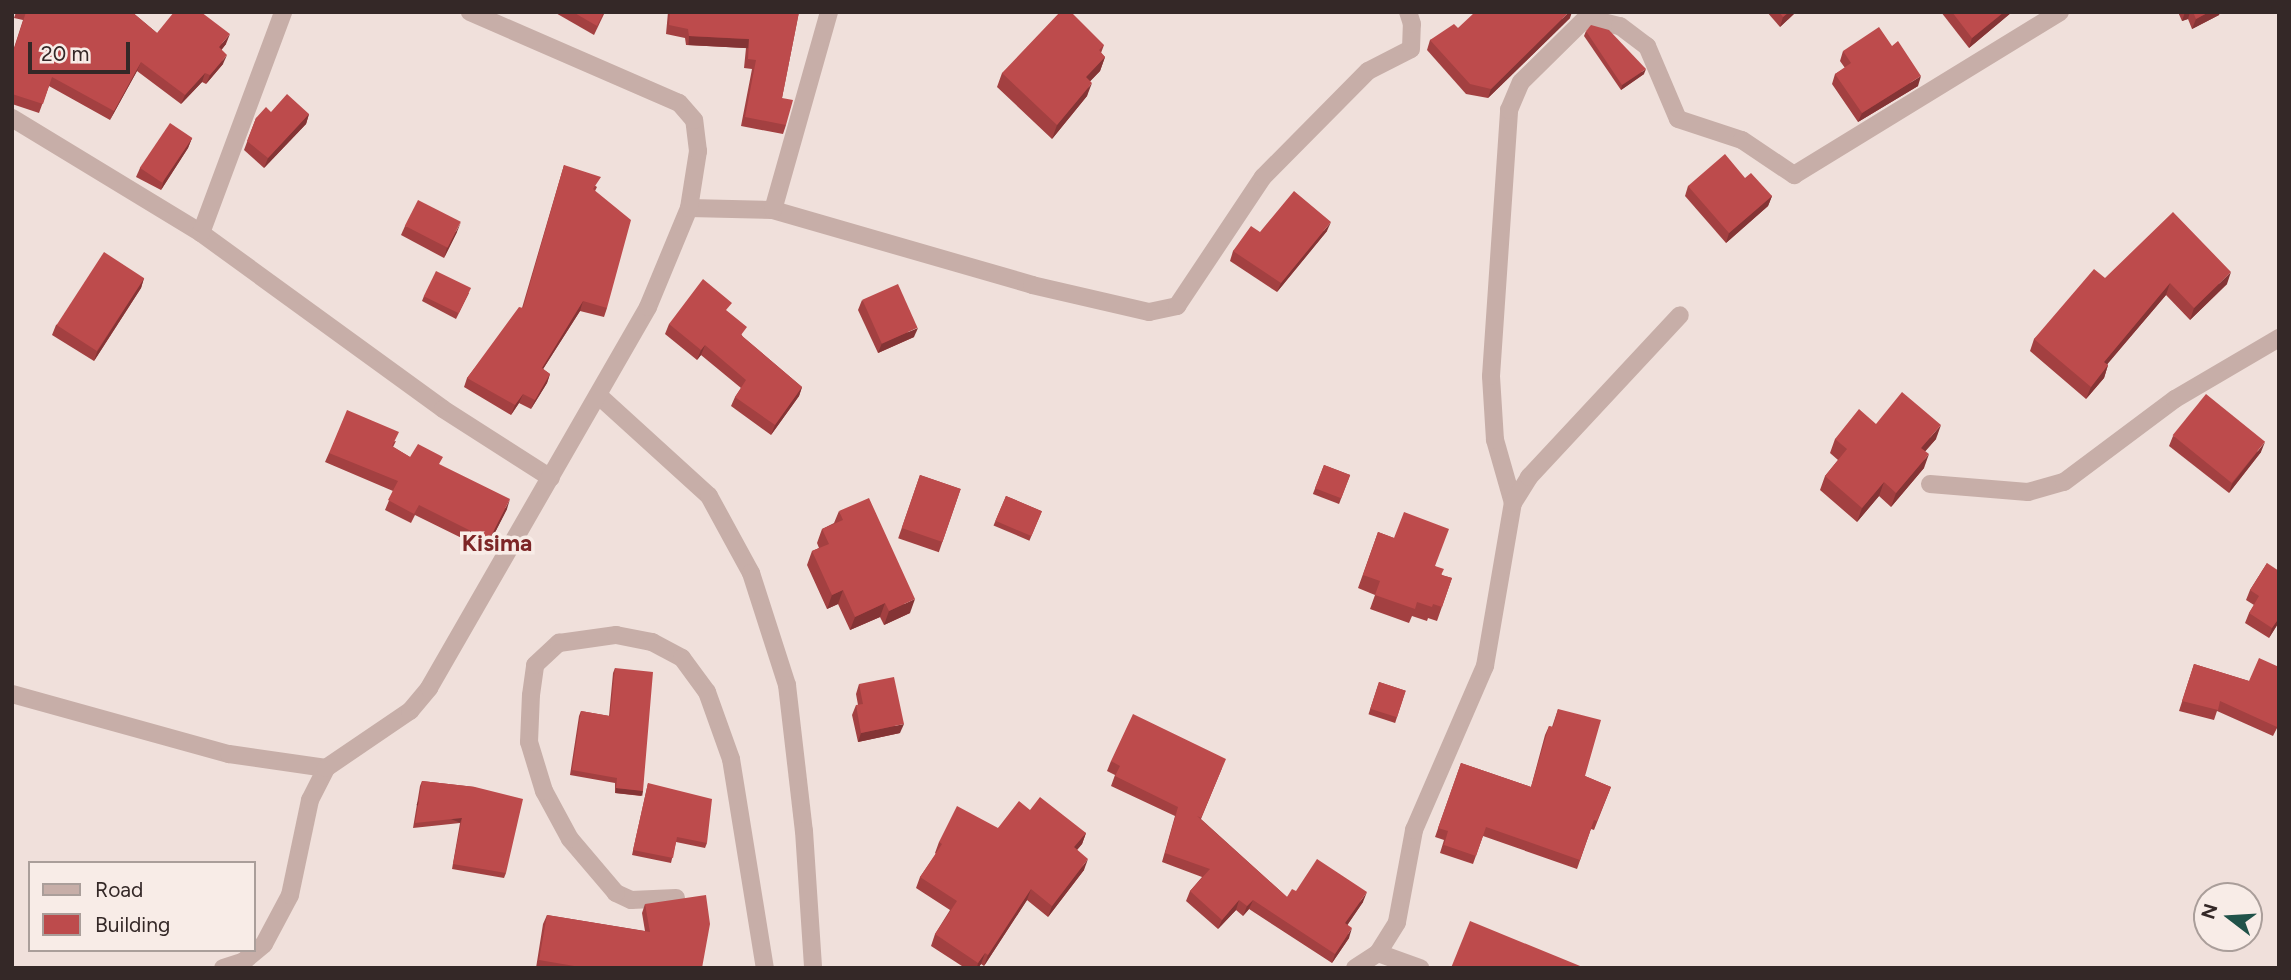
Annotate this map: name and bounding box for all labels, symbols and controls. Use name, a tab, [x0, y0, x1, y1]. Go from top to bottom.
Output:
scale bar	[32, 28, 133, 72]
text: 20 m	[41, 41, 89, 66]
district label: Kisima	[462, 529, 532, 557]
legend	[28, 861, 256, 952]
text: Road	[95, 877, 143, 902]
north arrow	[2193, 882, 2263, 952]
text: N	[2196, 901, 2222, 922]
text: Building	[95, 912, 170, 937]

